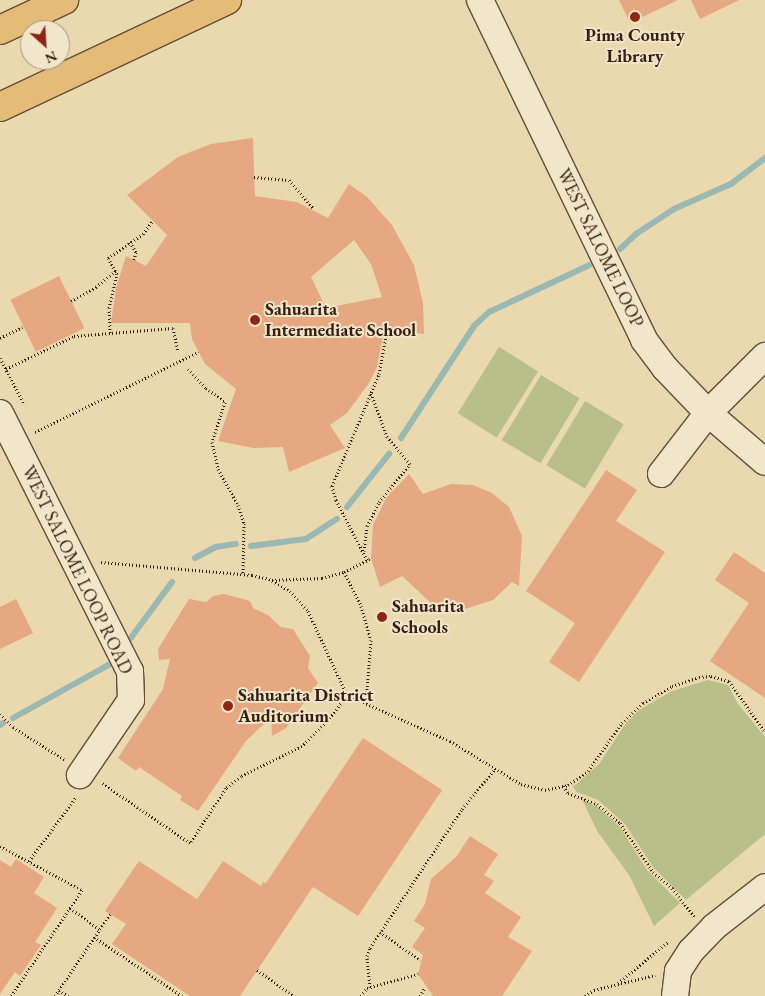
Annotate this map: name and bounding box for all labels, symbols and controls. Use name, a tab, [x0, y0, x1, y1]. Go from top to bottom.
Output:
marker: Pima County Library	[629, 11, 641, 23]
north arrow	[20, 20, 70, 70]
place label: Pima County Library	[585, 25, 685, 68]
text: N	[42, 47, 60, 68]
street label: WEST SALOME LOOP	[552, 165, 648, 331]
place label: Sahuarita Intermediate School	[265, 299, 416, 342]
marker: Sahuarita Intermediate School	[249, 314, 261, 326]
street label: WEST SALOME LOOP ROAD	[17, 462, 137, 678]
place label: Sahuarita Schools	[392, 596, 464, 638]
marker: Sahuarita Schools	[376, 611, 388, 623]
place label: Sahuarita District Auditorium	[238, 685, 374, 728]
marker: Sahuarita District Auditorium	[222, 700, 234, 712]

